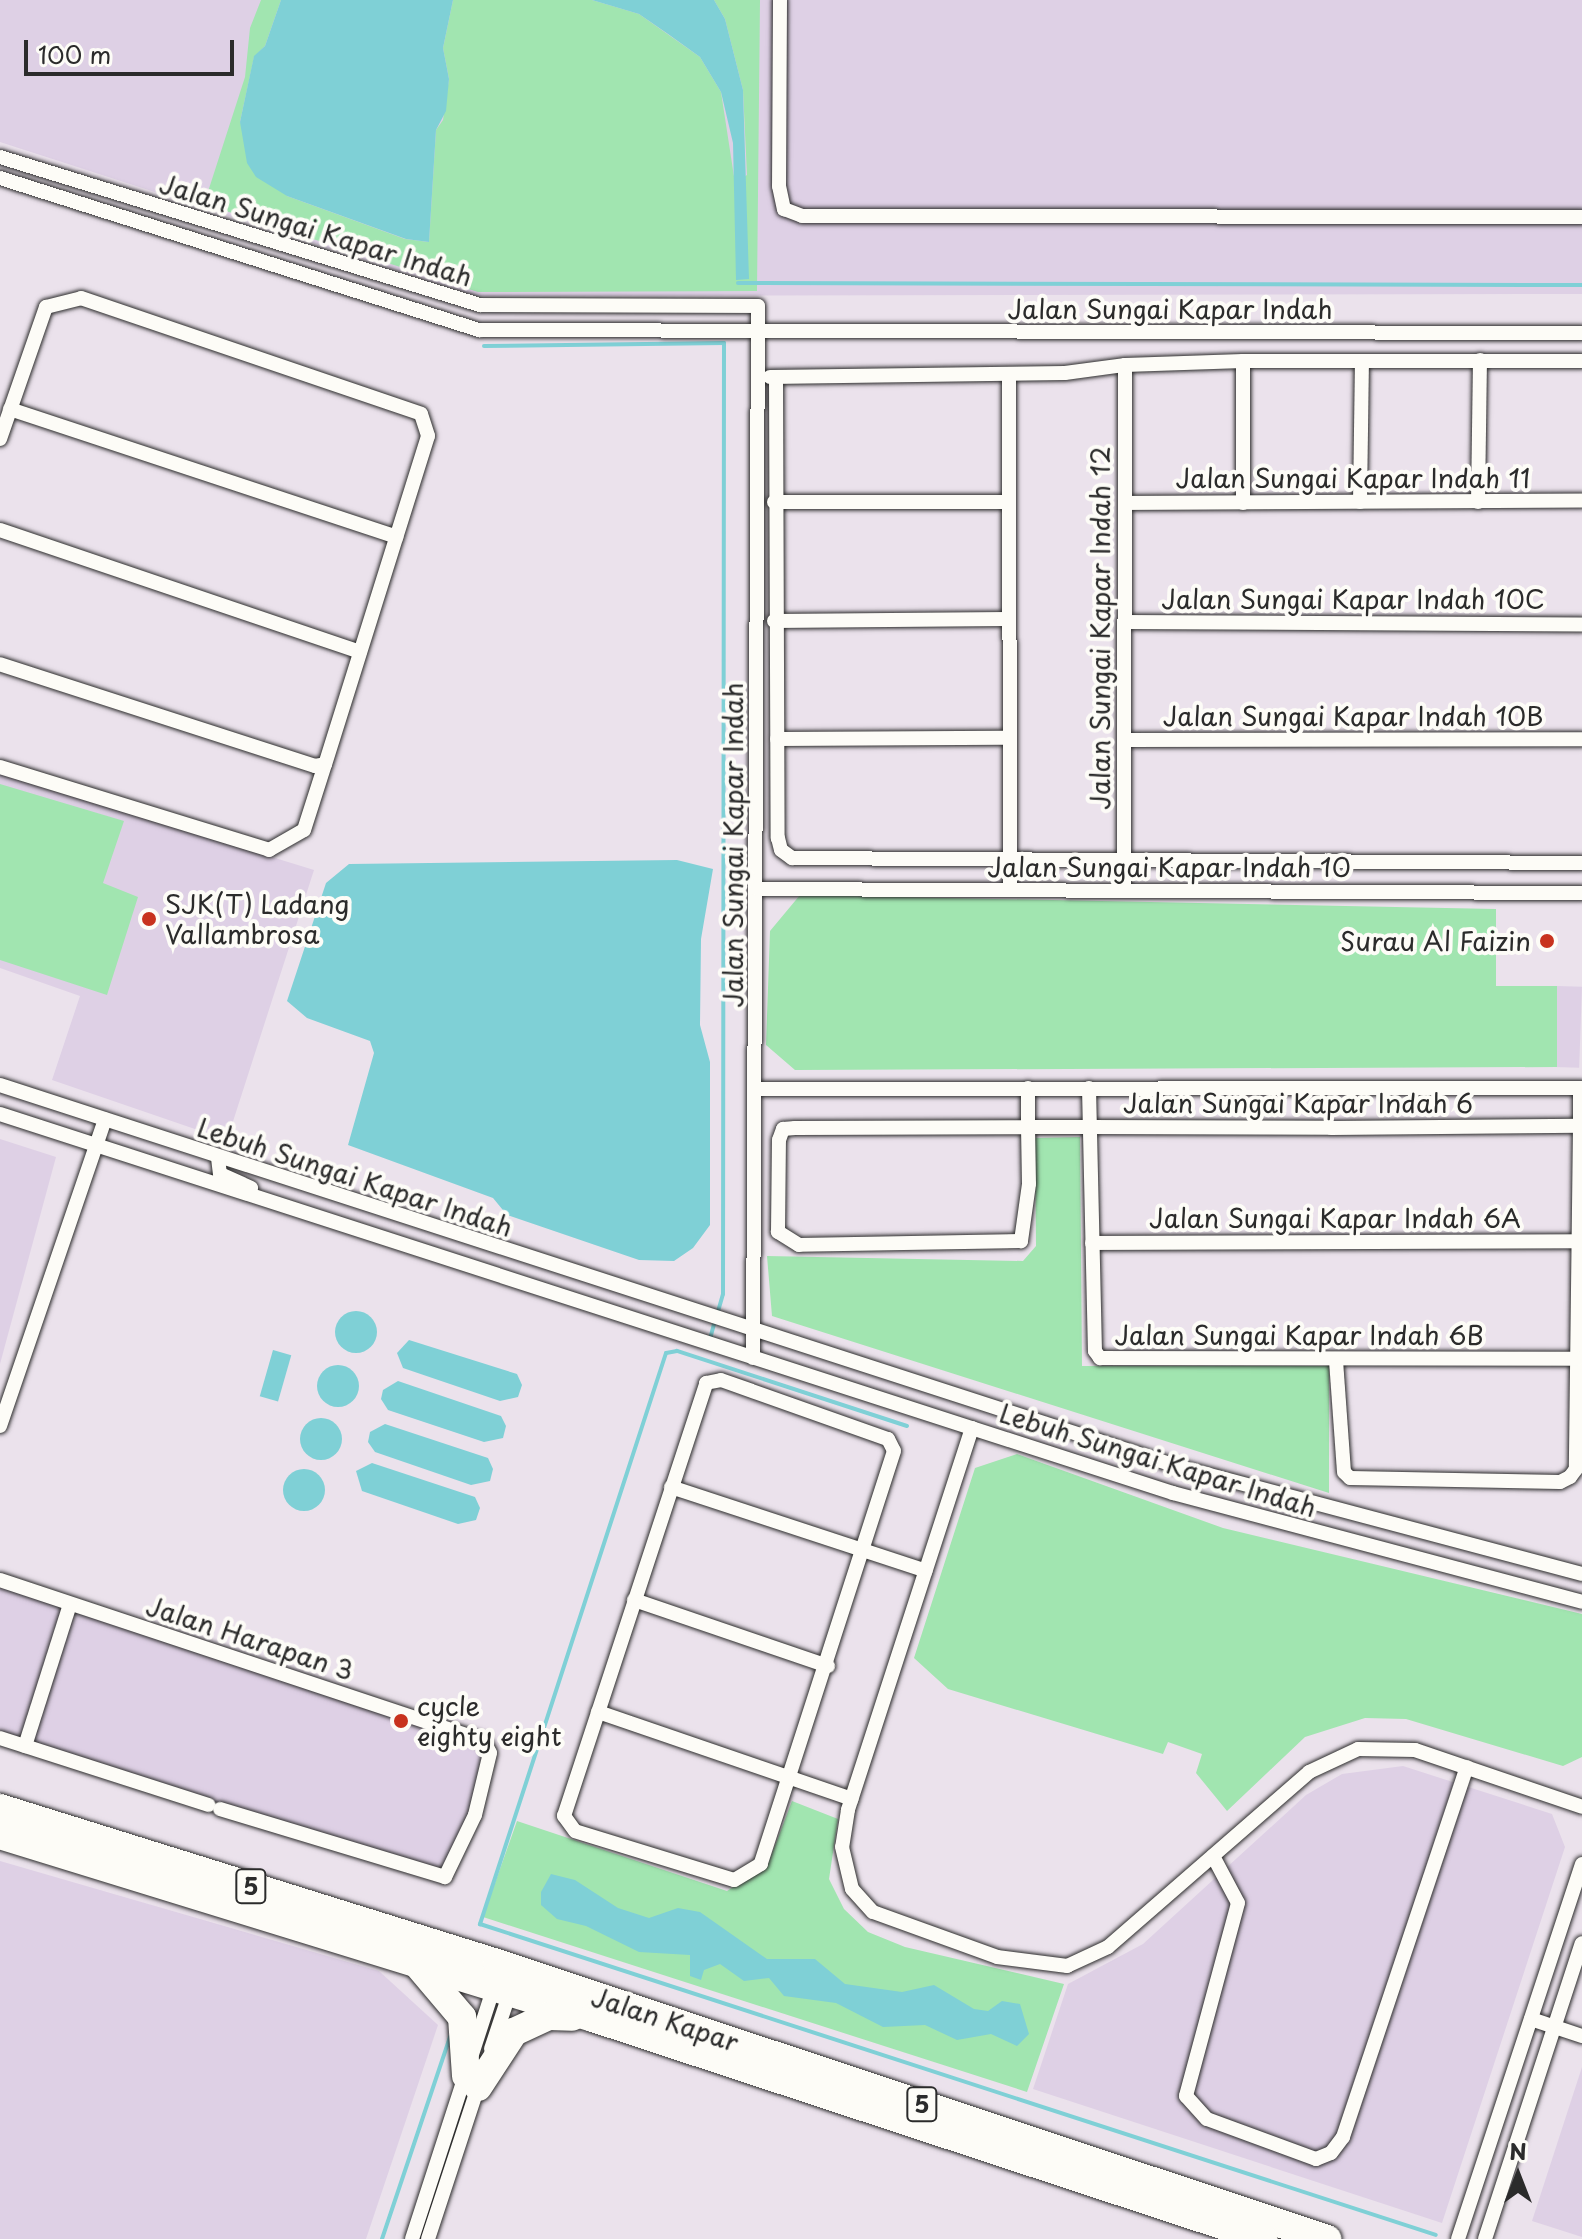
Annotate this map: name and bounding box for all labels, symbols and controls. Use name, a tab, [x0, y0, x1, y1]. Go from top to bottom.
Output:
scale bar	[28, 24, 238, 74]
text: 100 m	[38, 36, 111, 72]
street label: Jalan Sungai Kapar Indah	[155, 167, 477, 293]
street label: Jalan Sungai Kapar Indah	[1007, 293, 1333, 325]
street label: Jalan Sungai Kapar Indah 12	[1084, 445, 1116, 811]
street label: Jalan Sungai Kapar Indah 11	[1175, 462, 1531, 494]
street label: Jalan Sungai Kapar Indah 10C	[1160, 583, 1546, 615]
street label: Jalan Sungai Kapar Indah	[717, 682, 749, 1008]
street label: Jalan Sungai Kapar Indah 10B	[1162, 700, 1544, 732]
street label: Jalan Sungai Kapar Indah 10	[986, 851, 1352, 883]
place label: SJK(T) Ladang Vallambrosa	[165, 888, 351, 950]
marker: SJK(T) Ladang Vallambrosa	[140, 910, 158, 928]
place label: Surau Al Faizin	[1339, 925, 1531, 957]
marker: Surau Al Faizin	[1538, 932, 1556, 950]
street label: Jalan Sungai Kapar Indah 6	[1121, 1087, 1475, 1119]
street label: Lebuh Sungai Kapar Indah	[194, 1112, 516, 1242]
street label: Jalan Sungai Kapar Indah 6A	[1148, 1202, 1522, 1234]
street label: Jalan Sungai Kapar Indah 6B	[1114, 1319, 1484, 1351]
street label: Lebuh Sungai Kapar Indah	[997, 1397, 1319, 1523]
street label: Jalan Harapan 3	[142, 1590, 358, 1686]
place label: cycle eighty eight	[417, 1690, 561, 1752]
marker: cycle eighty eight	[392, 1712, 410, 1730]
road number: 5	[235, 1866, 267, 1906]
street label: Jalan Kapar	[587, 1980, 743, 2058]
road number: 5	[906, 2084, 938, 2124]
text: N	[1509, 2134, 1527, 2167]
north arrow	[1478, 2135, 1558, 2215]

